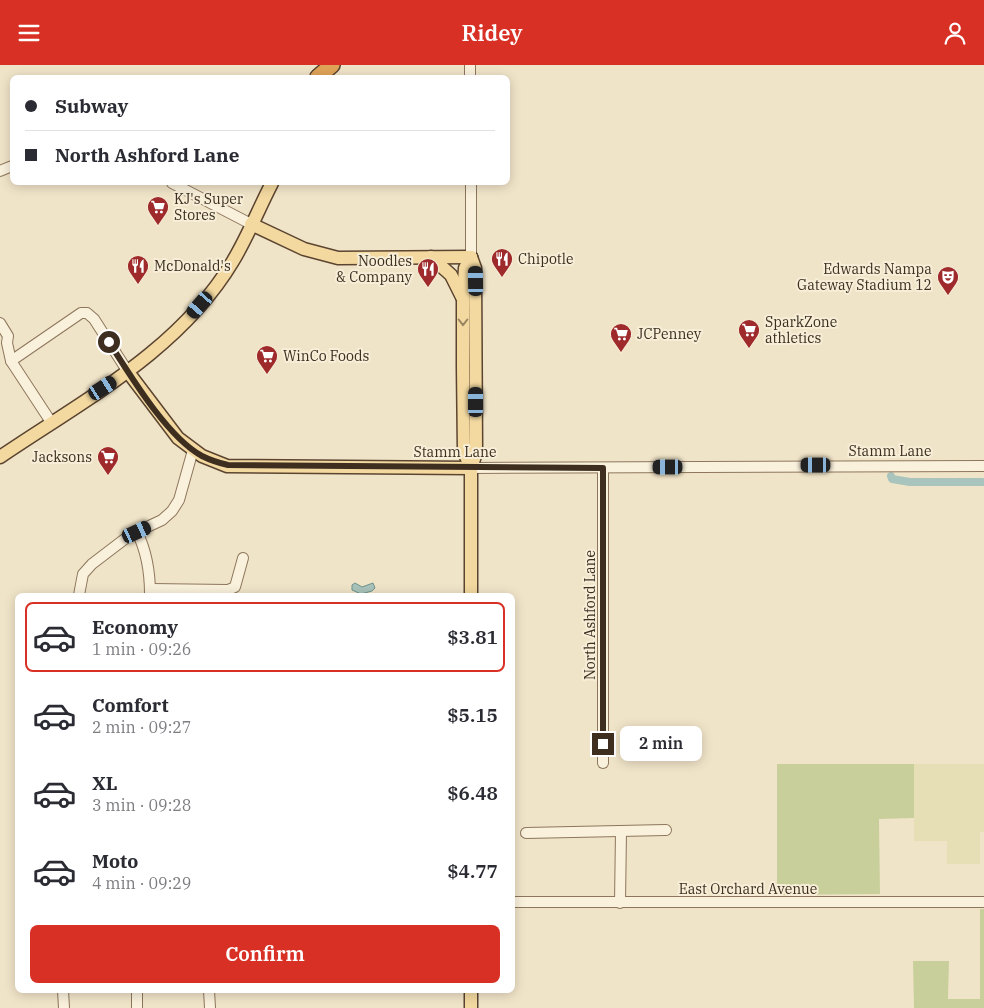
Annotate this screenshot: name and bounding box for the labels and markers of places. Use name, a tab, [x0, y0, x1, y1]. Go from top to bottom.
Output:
place label: KJ's Super Stores	[174, 190, 244, 224]
supermarket icon: KJ's Super Stores	[146, 195, 170, 226]
restaurant icon: Chipotle	[490, 247, 514, 278]
place label: Chipotle	[518, 250, 574, 268]
place label: Noodles & Company	[336, 252, 413, 286]
restaurant icon: McDonald's	[126, 254, 150, 285]
place label: McDonald's	[154, 257, 231, 275]
restaurant icon: Noodles & Company	[416, 257, 440, 288]
place label: Edwards Nampa Gateway Stadium 12	[797, 260, 932, 294]
theatre icon: Edwards Nampa Gateway Stadium 12	[936, 265, 960, 296]
place label: SparkZone athletics	[765, 313, 837, 347]
supermarket icon: SparkZone athletics	[737, 318, 761, 349]
supermarket icon: JCPenney	[609, 322, 633, 353]
place label: JCPenney	[637, 325, 702, 343]
supermarket icon: WinCo Foods	[255, 344, 279, 375]
place label: WinCo Foods	[283, 347, 370, 365]
supermarket icon: Jacksons	[96, 445, 120, 476]
place label: Jacksons	[32, 448, 92, 466]

